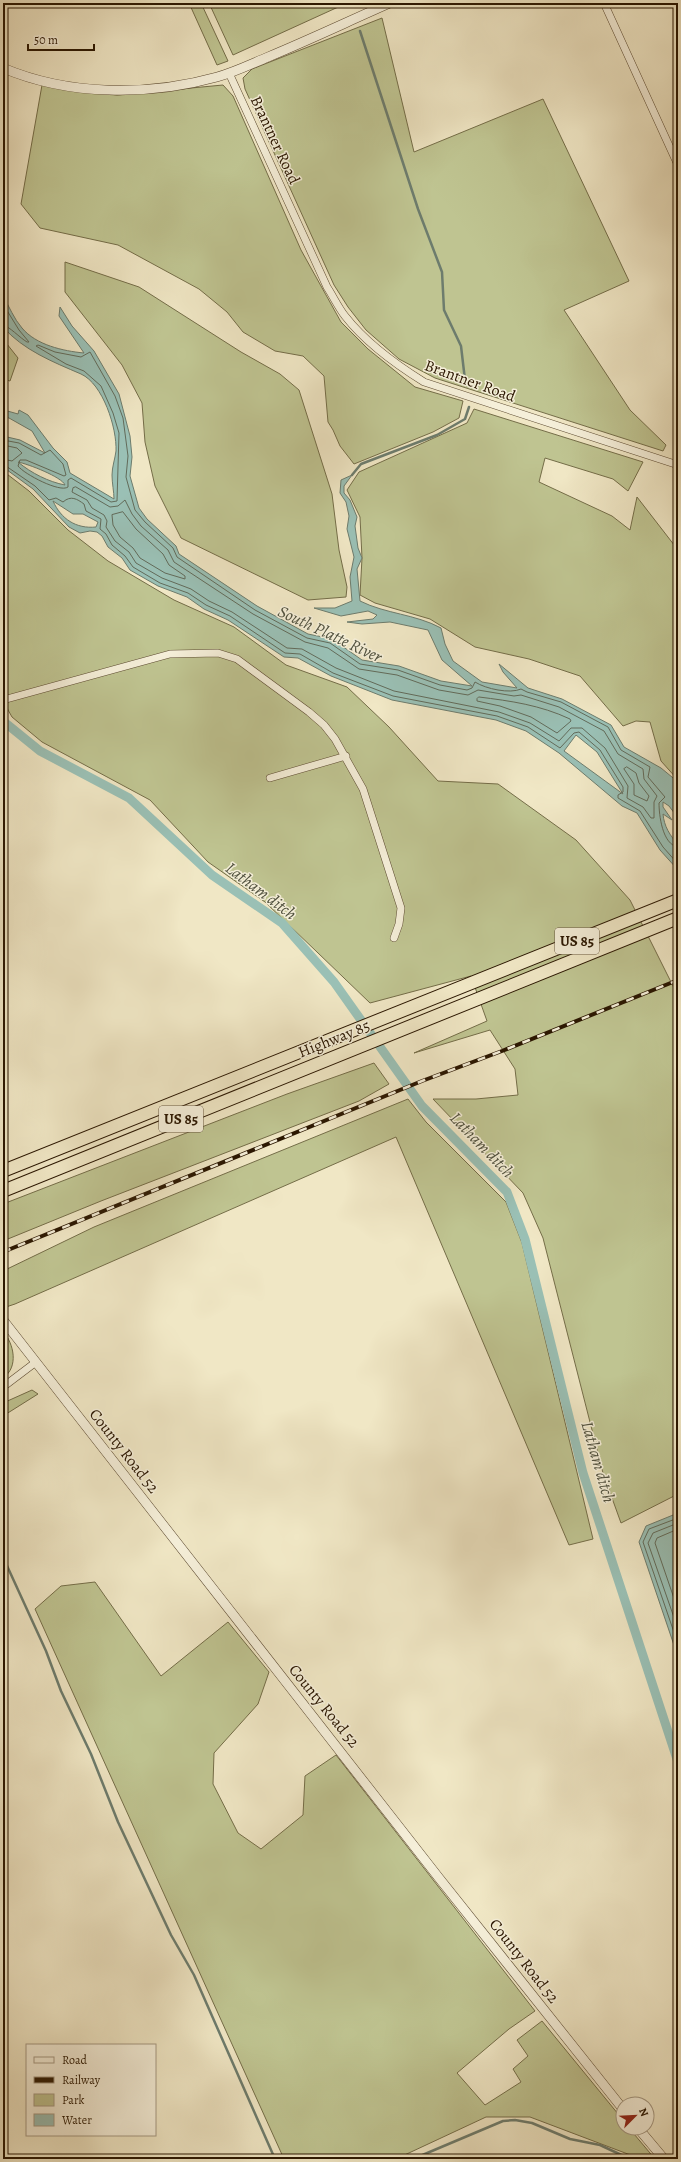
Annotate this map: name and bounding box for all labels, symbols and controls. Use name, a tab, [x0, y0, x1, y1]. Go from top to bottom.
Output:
scale bar	[28, 26, 94, 52]
text: 50 m	[34, 32, 58, 48]
street label: Brantner Road	[245, 92, 305, 188]
street label: Brantner Road	[421, 354, 519, 408]
water label: South Platte River	[274, 600, 387, 669]
water label: Latham ditch	[221, 857, 301, 925]
road number: US 85	[555, 928, 599, 954]
street label: Highway 85	[295, 1015, 373, 1063]
road number: US 85	[159, 1106, 203, 1132]
water label: Latham ditch	[445, 1107, 519, 1183]
street label: County Road 52	[84, 1404, 164, 1498]
water label: Latham ditch	[575, 1419, 621, 1505]
street label: County Road 52	[283, 1660, 365, 1753]
street label: County Road 52	[484, 1914, 564, 2008]
legend	[26, 2044, 156, 2136]
text: Road	[62, 2052, 88, 2068]
text: Railway	[62, 2072, 101, 2088]
text: Park	[62, 2092, 85, 2108]
north arrow	[615, 2096, 655, 2136]
text: N	[635, 2105, 652, 2119]
text: Water	[61, 2112, 92, 2128]

